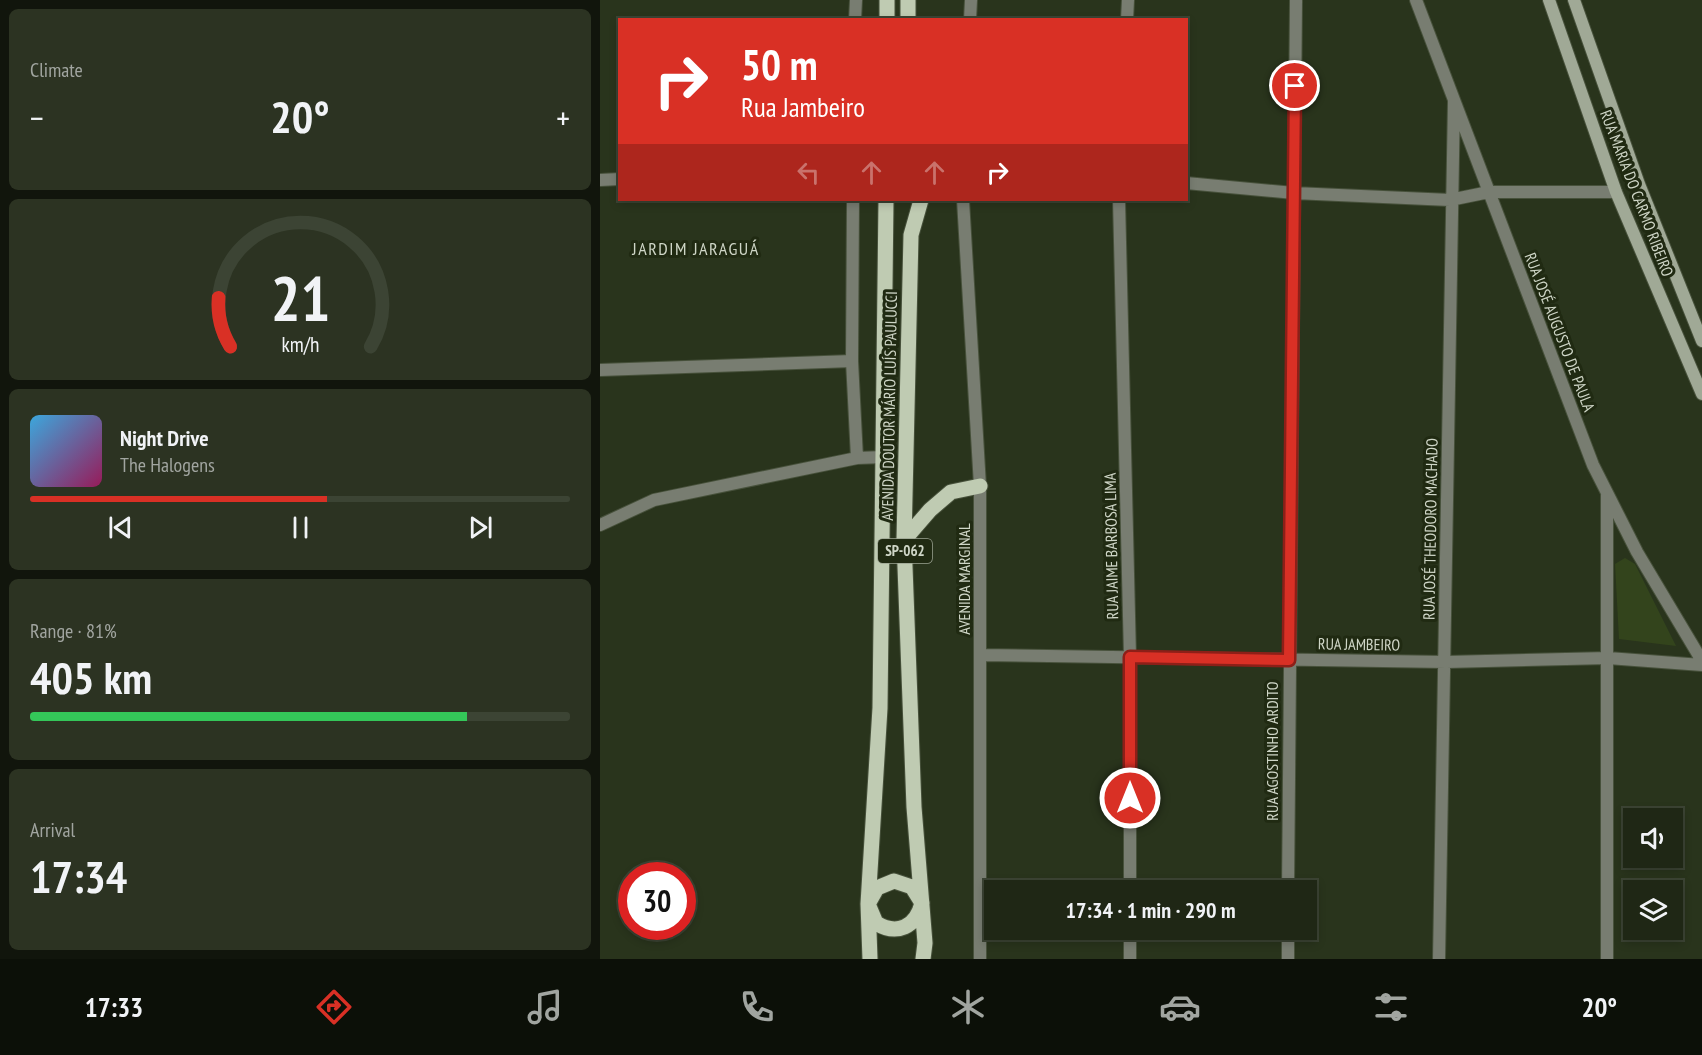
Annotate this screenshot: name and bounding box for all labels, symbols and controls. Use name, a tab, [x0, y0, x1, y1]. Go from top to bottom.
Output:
text: 50 m	[741, 37, 818, 92]
icon: right	[642, 42, 720, 120]
text: Climate	[30, 57, 83, 83]
pin	[1269, 60, 1320, 111]
icon: arrive	[1278, 69, 1311, 102]
text: 20°	[270, 87, 330, 145]
text: Rua Jambeiro	[741, 90, 865, 124]
text: −	[30, 96, 44, 139]
text: +	[556, 96, 570, 139]
street label: RUA MARIA DO CARMO RIBEIRO	[1596, 107, 1678, 279]
icon: left	[792, 156, 825, 189]
icon: ahead	[855, 156, 888, 189]
icon: ahead	[918, 156, 951, 189]
icon: right	[981, 156, 1014, 189]
district label: JARDIM JARAGUÁ	[631, 237, 760, 260]
street label: RUA JOSÉ AUGUSTO DE PAULA	[1520, 250, 1600, 415]
text: 21	[270, 257, 330, 338]
street label: AVENIDA DOUTOR MÁRIO LUÍS PAULUCCI	[877, 291, 901, 521]
text: km/h	[281, 330, 319, 358]
text: Night Drive	[120, 424, 209, 452]
street label: RUA JOSÉ THEODORO MACHADO	[1418, 438, 1442, 620]
text: The Halogens	[120, 452, 215, 478]
street label: RUA JAIME BARBOSA LIMA	[1100, 472, 1122, 619]
icon: previous	[104, 511, 137, 544]
icon: pause	[284, 511, 317, 544]
icon: next	[464, 511, 497, 544]
street label: AVENIDA MARGINAL	[954, 523, 974, 635]
road number: SP-062	[878, 539, 932, 563]
text: Range · 81%	[30, 618, 117, 644]
street label: RUA JAMBEIRO	[1318, 633, 1400, 655]
text: 405 km	[30, 648, 152, 706]
street label: RUA AGOSTINHO ARDITO	[1262, 681, 1282, 821]
position arrow	[1098, 766, 1162, 830]
map controls	[1623, 808, 1683, 940]
button: sound	[1623, 808, 1683, 868]
text: Arrival	[30, 817, 75, 843]
text: 17:34	[30, 847, 127, 905]
speed limit sign: 30	[618, 862, 696, 940]
button: layers	[1623, 880, 1683, 940]
text: 17:34 · 1 min · 290 m	[1065, 896, 1236, 924]
icon: directions	[313, 986, 355, 1028]
icon: music	[524, 986, 566, 1028]
icon: phone	[736, 986, 778, 1028]
icon: climate	[947, 986, 989, 1028]
icon: car	[1159, 986, 1201, 1028]
icon: filters	[1370, 986, 1412, 1028]
text: 17:33	[85, 990, 143, 1024]
text: 20°	[1582, 990, 1617, 1024]

